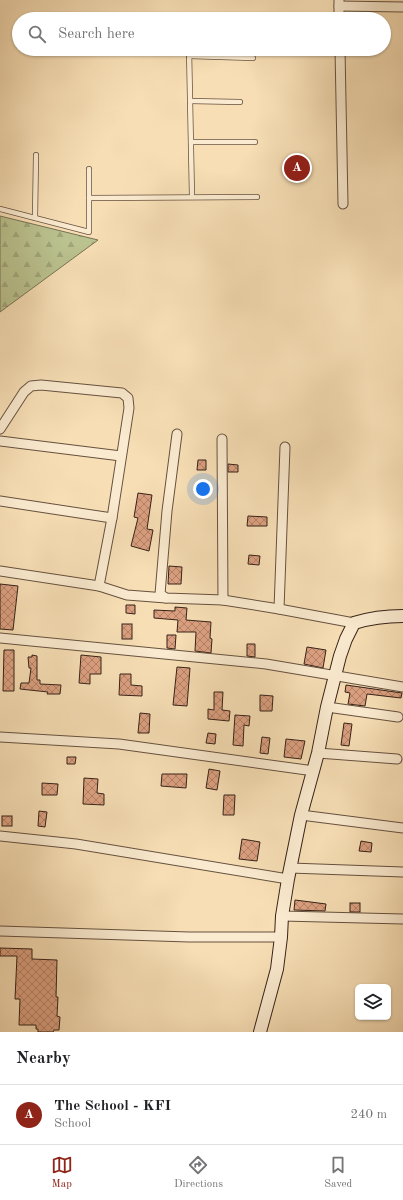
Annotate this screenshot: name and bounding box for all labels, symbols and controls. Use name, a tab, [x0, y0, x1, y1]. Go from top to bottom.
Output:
search box	[12, 12, 391, 56]
icon: search	[26, 23, 48, 45]
text: Search here	[58, 27, 135, 42]
pin: A	[284, 153, 310, 183]
your location	[193, 479, 213, 499]
map controls	[355, 984, 391, 1020]
button: layers	[355, 984, 391, 1020]
text: Nearby	[16, 1050, 71, 1067]
text: The School - KFI	[54, 1099, 171, 1114]
text: A	[24, 1108, 34, 1121]
text: 240 m	[350, 1108, 387, 1121]
text: School	[54, 1117, 91, 1130]
tab: Map	[51, 1154, 73, 1192]
tab: Directions	[174, 1154, 223, 1192]
tab: Saved	[324, 1154, 352, 1192]

